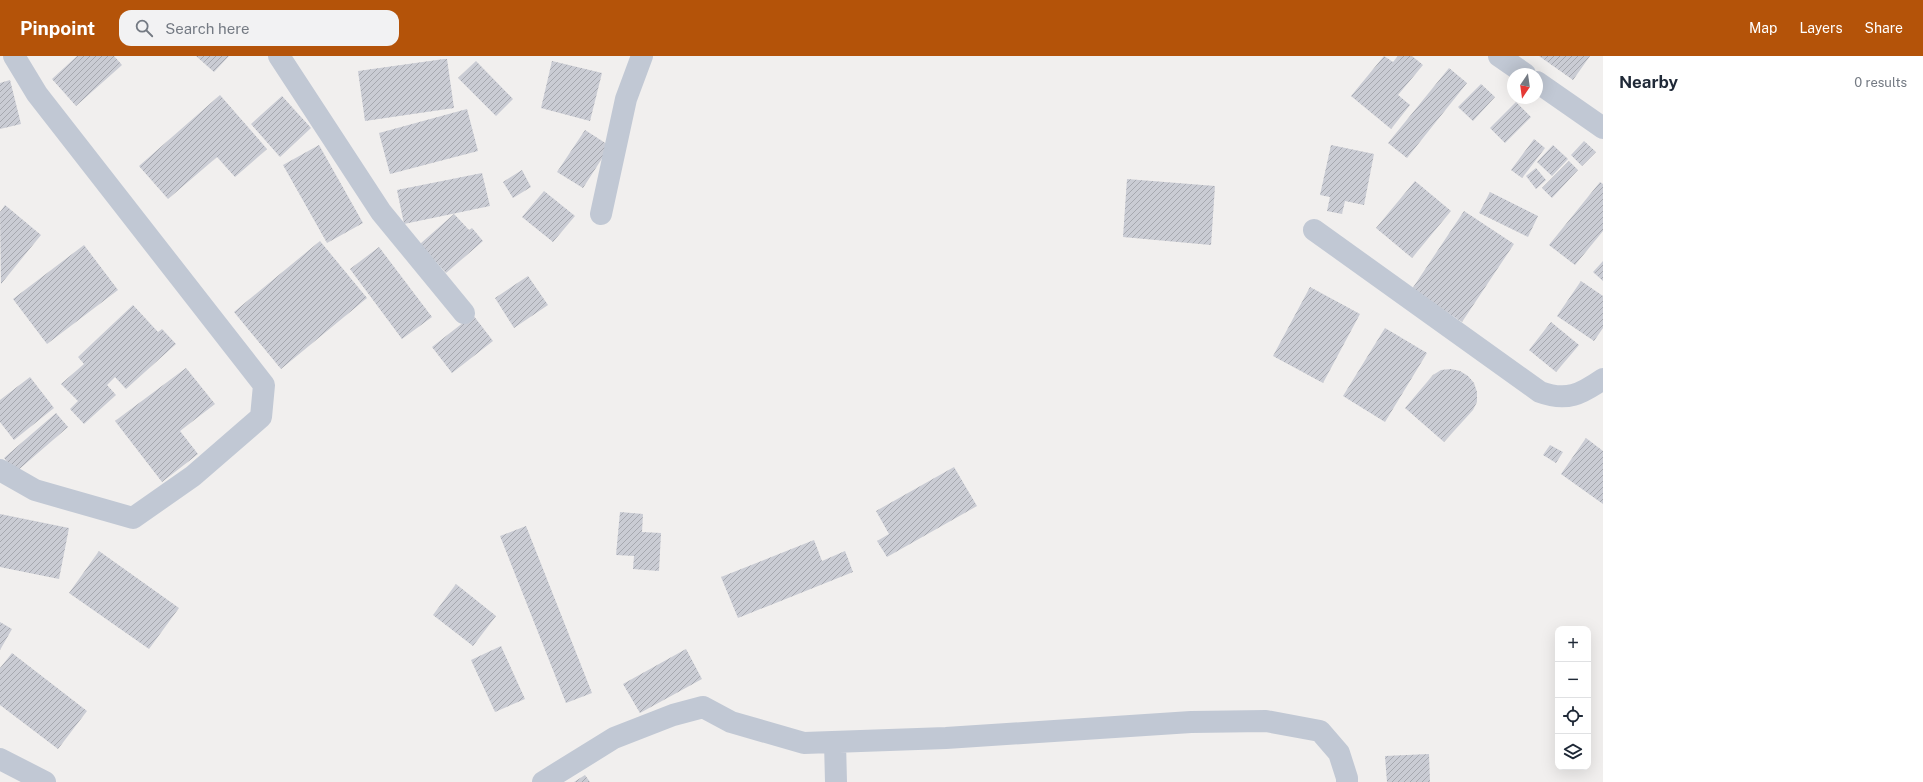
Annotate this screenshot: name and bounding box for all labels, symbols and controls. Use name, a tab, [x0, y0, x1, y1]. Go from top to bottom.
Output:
search box	[119, 10, 399, 46]
text: Pinpoint	[20, 17, 95, 39]
icon: search	[133, 17, 155, 39]
text: Search here	[165, 20, 249, 37]
text: Map	[1749, 20, 1777, 36]
text: Layers	[1799, 20, 1843, 36]
text: Share	[1865, 20, 1903, 36]
north arrow	[1507, 68, 1543, 104]
text: Nearby	[1619, 72, 1678, 92]
text: 0 results	[1854, 75, 1907, 90]
map controls	[1555, 626, 1591, 770]
button: +	[1555, 626, 1591, 662]
button: −	[1555, 662, 1591, 698]
button: locate	[1555, 698, 1591, 734]
button: layers	[1555, 734, 1591, 770]

